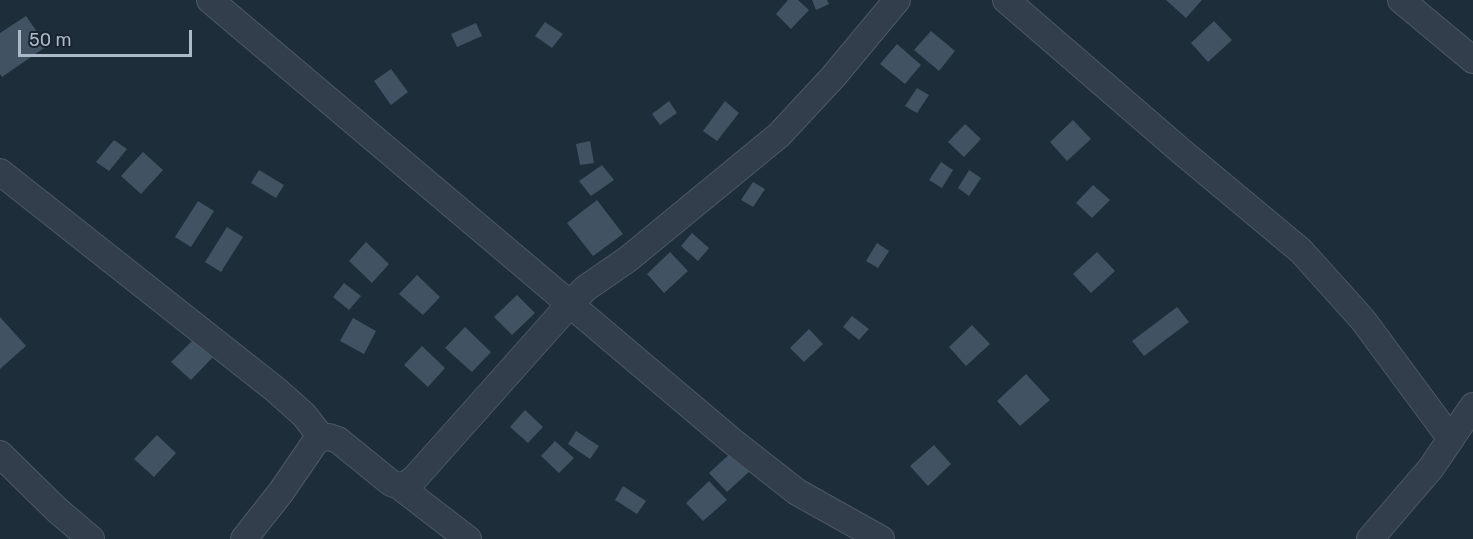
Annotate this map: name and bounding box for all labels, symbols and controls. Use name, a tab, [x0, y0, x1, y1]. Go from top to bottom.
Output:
scale bar	[21, 18, 195, 56]
text: 50 m	[29, 29, 72, 51]

